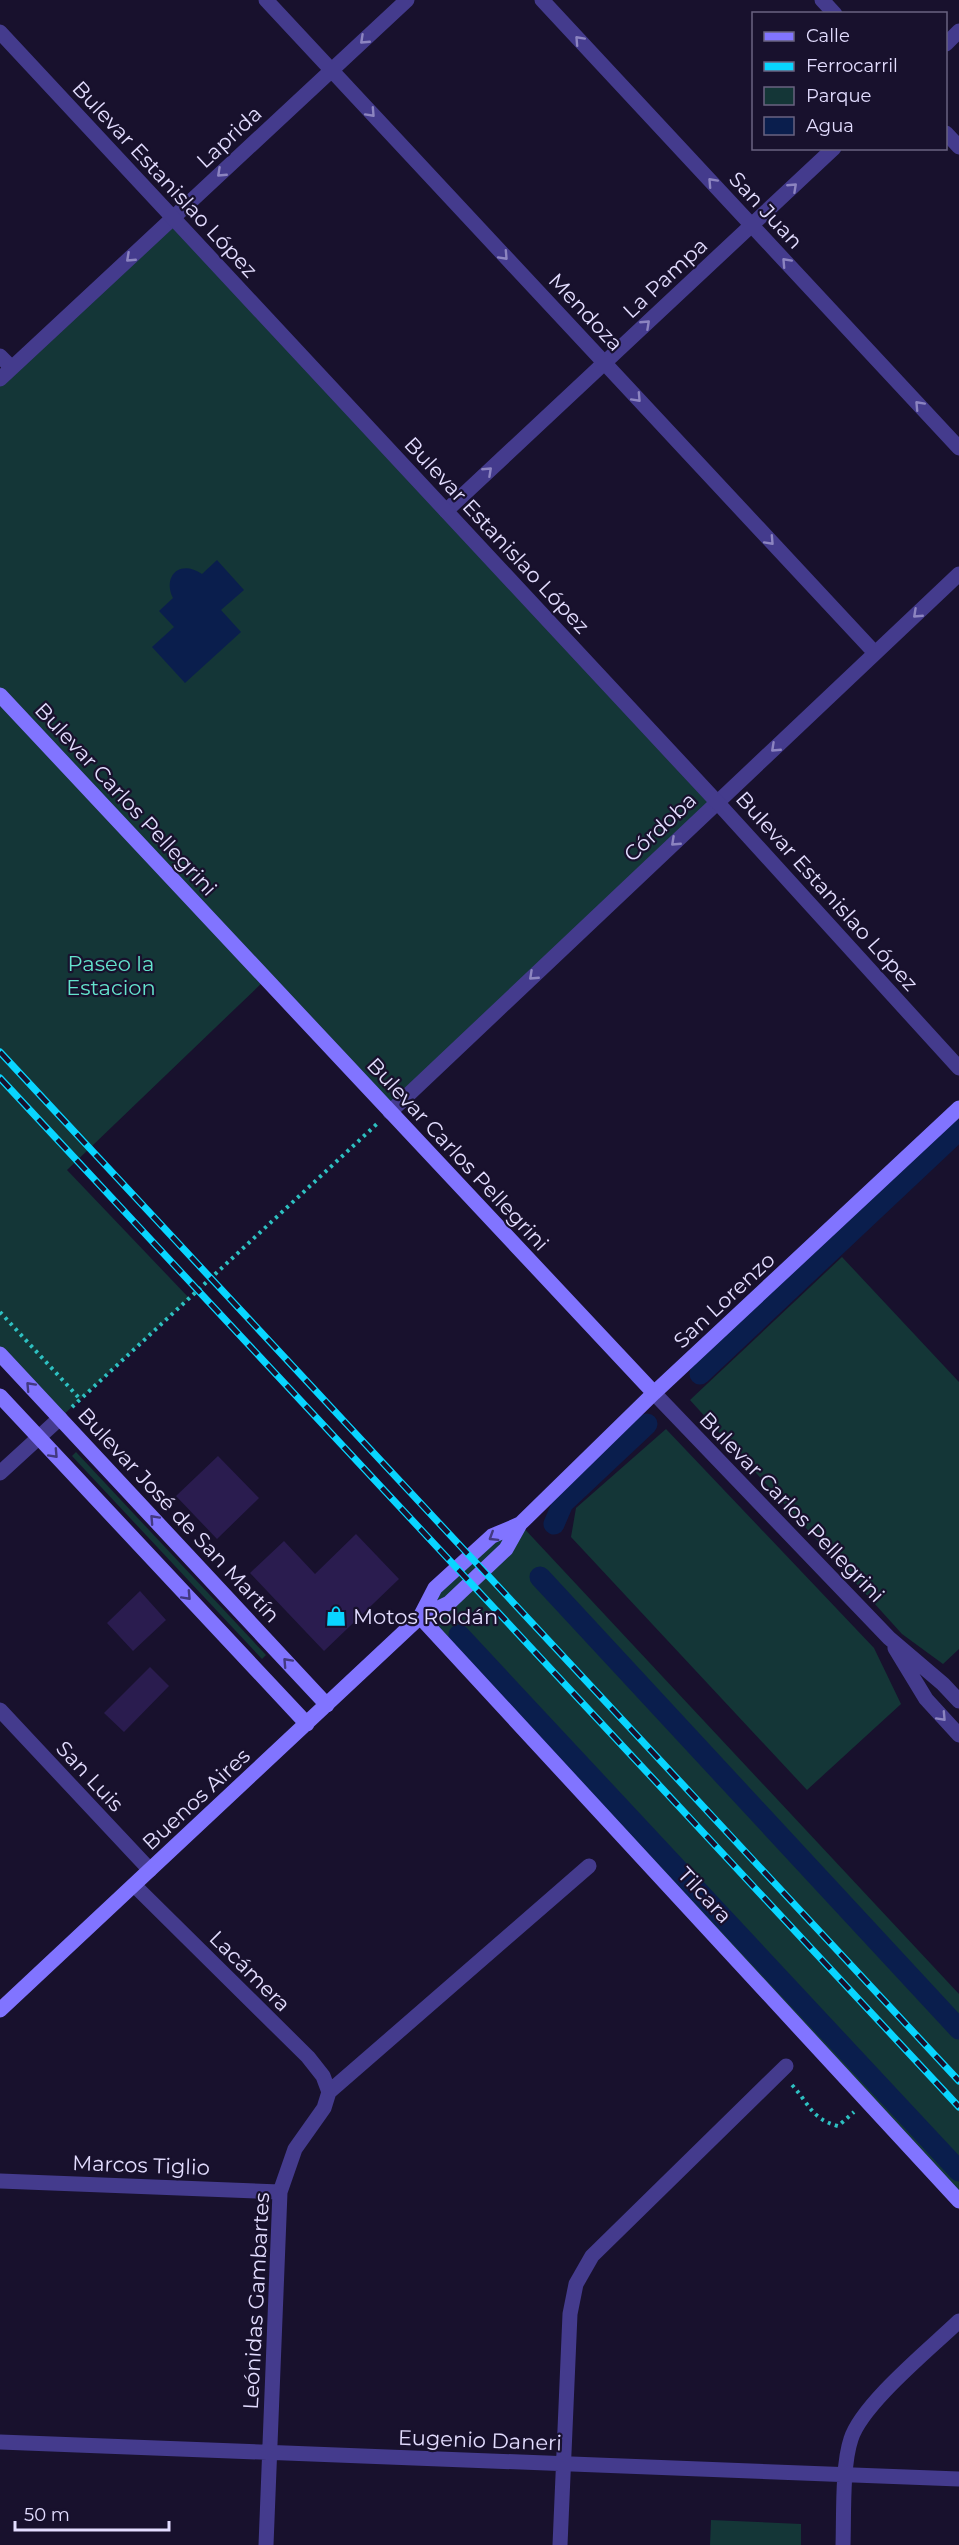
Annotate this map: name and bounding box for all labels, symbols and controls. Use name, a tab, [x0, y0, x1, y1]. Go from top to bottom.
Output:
legend	[752, 12, 947, 150]
text: Calle	[806, 25, 850, 47]
one-way arrow	[360, 33, 371, 44]
one-way arrow	[575, 36, 586, 46]
text: Ferrocarril	[806, 55, 898, 77]
street label: Bulevar Estanislao López	[67, 76, 263, 282]
text: Parque	[806, 85, 872, 107]
street label: Laprida	[191, 101, 267, 173]
one-way arrow	[364, 106, 375, 117]
text: Agua	[806, 115, 854, 137]
one-way arrow	[218, 166, 228, 177]
street label: San Juan	[724, 166, 808, 254]
one-way arrow	[708, 179, 719, 189]
one-way arrow	[786, 183, 796, 194]
street label: La Pampa	[618, 233, 712, 323]
one-way arrow	[497, 249, 508, 259]
one-way arrow	[127, 251, 137, 262]
one-way arrow	[782, 259, 793, 269]
street label: Mendoza	[544, 268, 628, 356]
one-way arrow	[639, 320, 650, 331]
one-way arrow	[630, 392, 641, 402]
one-way arrow	[915, 401, 926, 412]
street label: Bulevar Estanislao López	[399, 432, 595, 638]
one-way arrow	[482, 467, 492, 478]
one-way arrow	[763, 534, 774, 545]
one-way arrow	[913, 607, 923, 618]
street label: Bulevar Carlos Pellegrini	[30, 697, 222, 901]
one-way arrow	[771, 741, 781, 752]
street label: Bulevar Estanislao López	[731, 786, 923, 996]
street label: Córdoba	[619, 787, 701, 867]
one-way arrow	[671, 835, 681, 846]
park label: Paseo la Estacion	[66, 951, 156, 1000]
one-way arrow	[530, 969, 540, 980]
street label: Bulevar Carlos Pellegrini	[362, 1052, 554, 1256]
street label: San Lorenzo	[668, 1247, 780, 1353]
one-way arrow	[26, 1382, 37, 1393]
street label: Bulevar José de San Martín	[73, 1402, 285, 1628]
street label: Bulevar Carlos Pellegrini	[694, 1407, 890, 1607]
one-way arrow	[47, 1447, 58, 1457]
one-way arrow	[150, 1516, 161, 1526]
one-way arrow	[489, 1530, 500, 1541]
one-way arrow	[180, 1590, 191, 1600]
shop icon: Motos Roldán	[324, 1604, 348, 1628]
place label: Motos Roldán	[353, 1604, 498, 1629]
one-way arrow	[283, 1658, 294, 1668]
one-way arrow	[935, 1710, 946, 1721]
street label: San Luis	[51, 1736, 129, 1816]
street label: Buenos Aires	[137, 1743, 255, 1855]
street label: Tilcara	[673, 1862, 737, 1928]
street label: Lacámera	[204, 1925, 296, 2017]
street label: Marcos Tiglio	[72, 2150, 210, 2180]
street label: Leónidas Gambartes	[238, 2192, 274, 2410]
street label: Eugenio Daneri	[398, 2425, 562, 2455]
scale bar	[15, 2494, 170, 2532]
text: 50 m	[24, 2504, 70, 2526]

